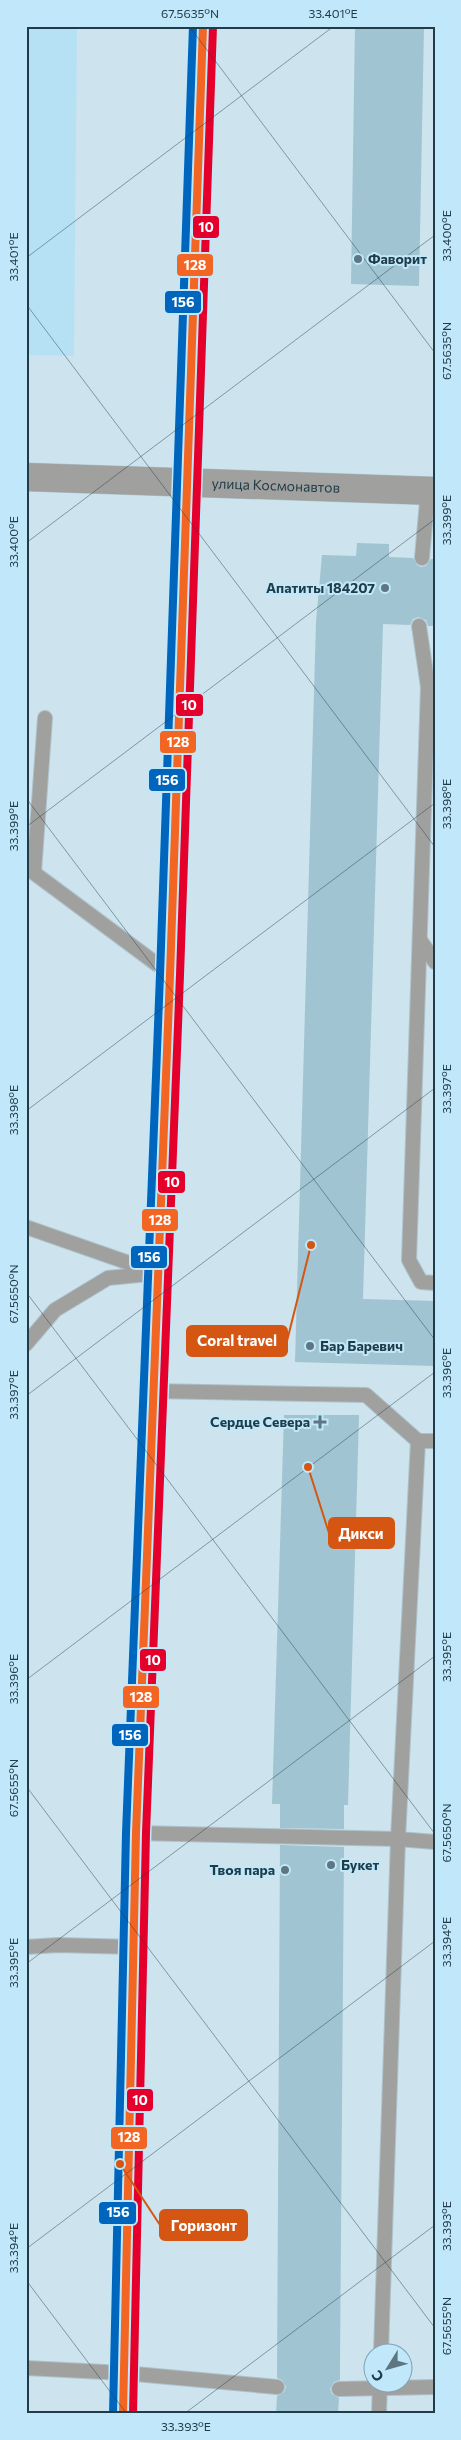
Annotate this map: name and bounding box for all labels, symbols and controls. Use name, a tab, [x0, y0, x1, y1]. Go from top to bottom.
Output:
text: 67.5635°N	[161, 6, 219, 20]
text: 33.401°E	[308, 6, 358, 20]
text: 33.400°E	[439, 210, 453, 262]
line badge: 10	[192, 215, 220, 239]
text: 10	[198, 218, 214, 235]
text: 33.401°E	[6, 232, 20, 282]
place label: Фаворит	[368, 250, 427, 267]
line badge: 128	[176, 253, 214, 277]
marker: Фаворит	[352, 253, 364, 265]
text: 128	[184, 256, 207, 273]
line badge: 156	[164, 290, 202, 314]
text: 156	[171, 293, 195, 310]
text: 67.5635°N	[439, 322, 453, 380]
street label: улица Космонавтов	[211, 474, 340, 496]
text: 33.399°E	[439, 495, 453, 545]
text: 33.400°E	[6, 516, 20, 568]
place label: Апатиты 184207	[266, 579, 375, 596]
marker: Апатиты 184207	[379, 582, 391, 594]
line badge: 10	[175, 693, 204, 717]
text: 10	[181, 696, 197, 713]
line badge: 128	[159, 730, 197, 754]
text: 128	[167, 733, 190, 750]
line badge: 156	[148, 768, 186, 792]
text: 156	[155, 771, 179, 788]
text: 33.398°E	[439, 779, 453, 829]
text: 33.399°E	[6, 801, 20, 851]
text: 33.397°E	[439, 1064, 453, 1114]
text: 33.398°E	[6, 1085, 20, 1135]
line badge: 10	[157, 1170, 186, 1194]
text: 10	[164, 1173, 180, 1190]
line badge: 128	[141, 1208, 179, 1232]
text: 128	[149, 1211, 172, 1228]
line badge: 156	[130, 1245, 168, 1269]
text: 156	[137, 1248, 161, 1265]
text: 67.5650°N	[6, 1264, 20, 1324]
callout: Coral travel	[187, 1326, 287, 1356]
text: Coral travel	[197, 1331, 277, 1349]
place label: Бар Баревич	[320, 1337, 403, 1354]
marker: Бар Баревич	[304, 1340, 316, 1352]
text: 33.396°E	[439, 1348, 453, 1398]
text: 33.397°E	[6, 1370, 20, 1420]
place label: Сердце Севера	[210, 1413, 310, 1430]
marker: Сердце Севера	[314, 1416, 326, 1428]
callout: Дикси	[329, 1518, 394, 1548]
text: Дикси	[338, 1524, 384, 1542]
text: 33.395°E	[439, 1632, 453, 1682]
line badge: 10	[139, 1648, 167, 1672]
text: 10	[145, 1651, 161, 1668]
text: 33.396°E	[6, 1654, 20, 1704]
line badge: 128	[122, 1685, 160, 1709]
text: 128	[130, 1688, 153, 1705]
line badge: 156	[111, 1723, 149, 1747]
text: 156	[118, 1726, 142, 1743]
text: 67.5655°N	[6, 1759, 20, 1817]
text: 67.5650°N	[439, 1803, 453, 1863]
place label: Букет	[341, 1856, 379, 1873]
marker: Букет	[325, 1859, 337, 1871]
place label: Твоя пара	[209, 1861, 275, 1878]
marker: Твоя пара	[279, 1864, 291, 1876]
text: 33.394°E	[439, 1917, 453, 1967]
text: 33.395°E	[6, 1938, 20, 1988]
line badge: 10	[126, 2088, 154, 2112]
text: 10	[132, 2091, 148, 2108]
line badge: 128	[110, 2126, 148, 2150]
text: 128	[118, 2128, 141, 2145]
line badge: 156	[98, 2201, 137, 2225]
text: 33.393°E	[439, 2201, 453, 2251]
text: 156	[106, 2203, 130, 2220]
callout: Горизонт	[160, 2210, 247, 2240]
text: Горизонт	[171, 2216, 237, 2234]
text: 33.394°E	[6, 2223, 20, 2273]
text: 67.5655°N	[439, 2297, 453, 2355]
north arrow	[364, 2342, 414, 2392]
text: С	[368, 2367, 387, 2385]
text: 33.393°E	[161, 2419, 211, 2433]

